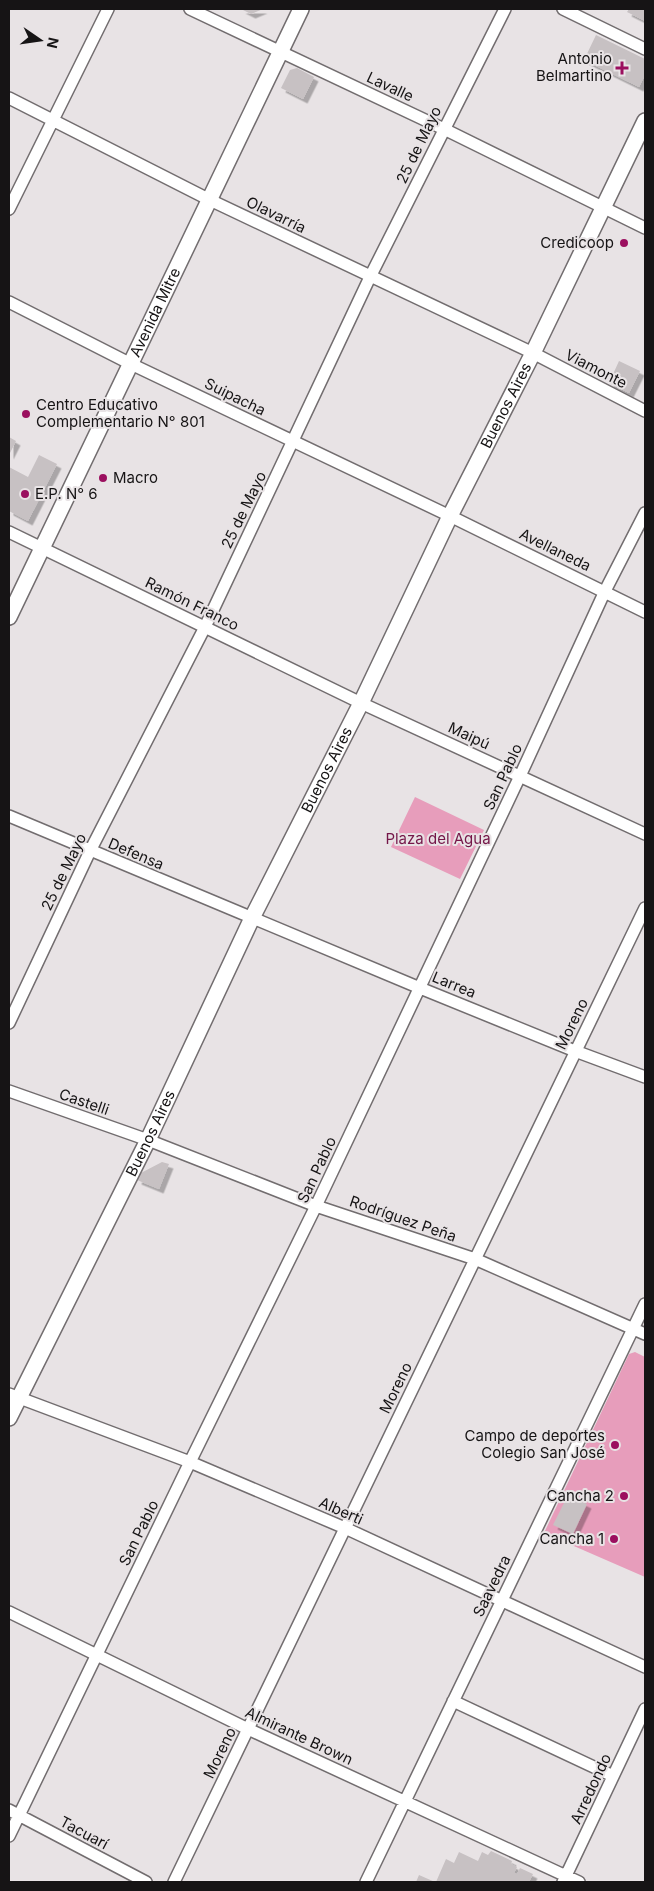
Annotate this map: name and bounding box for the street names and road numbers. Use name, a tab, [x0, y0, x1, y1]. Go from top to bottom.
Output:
street label: Lavalle	[364, 67, 417, 106]
street label: 25 de Mayo	[392, 103, 445, 186]
street label: Olavarría	[243, 192, 309, 237]
street label: Avenida Mitre	[125, 264, 184, 360]
street label: Viamonte	[562, 345, 630, 392]
street label: Buenos Aires	[476, 359, 536, 451]
street label: Suipacha	[202, 374, 269, 420]
street label: 25 de Mayo	[217, 468, 270, 551]
street label: Avellaneda	[516, 524, 594, 575]
street label: Ramón Franco	[142, 573, 242, 634]
street label: Maipú	[445, 718, 493, 753]
street label: Buenos Aires	[297, 724, 356, 816]
street label: San Pablo	[479, 741, 526, 813]
street label: 25 de Mayo	[37, 830, 90, 913]
street label: Defensa	[105, 833, 167, 874]
street label: Larrea	[430, 967, 479, 1002]
street label: Moreno	[551, 995, 592, 1052]
street label: Castelli	[57, 1084, 112, 1119]
street label: Buenos Aires	[121, 1087, 179, 1179]
street label: San Pablo	[293, 1134, 340, 1206]
street label: Rodríguez Peña	[347, 1191, 459, 1246]
street label: Moreno	[375, 1359, 416, 1416]
street label: Alberti	[316, 1492, 366, 1529]
street label: San Pablo	[114, 1497, 163, 1569]
street label: Saavedra	[468, 1552, 515, 1620]
street label: Almirante Brown	[242, 1702, 356, 1769]
street label: Moreno	[199, 1724, 240, 1781]
street label: Arredondo	[566, 1751, 615, 1827]
street label: Tacuarí	[57, 1812, 112, 1853]

